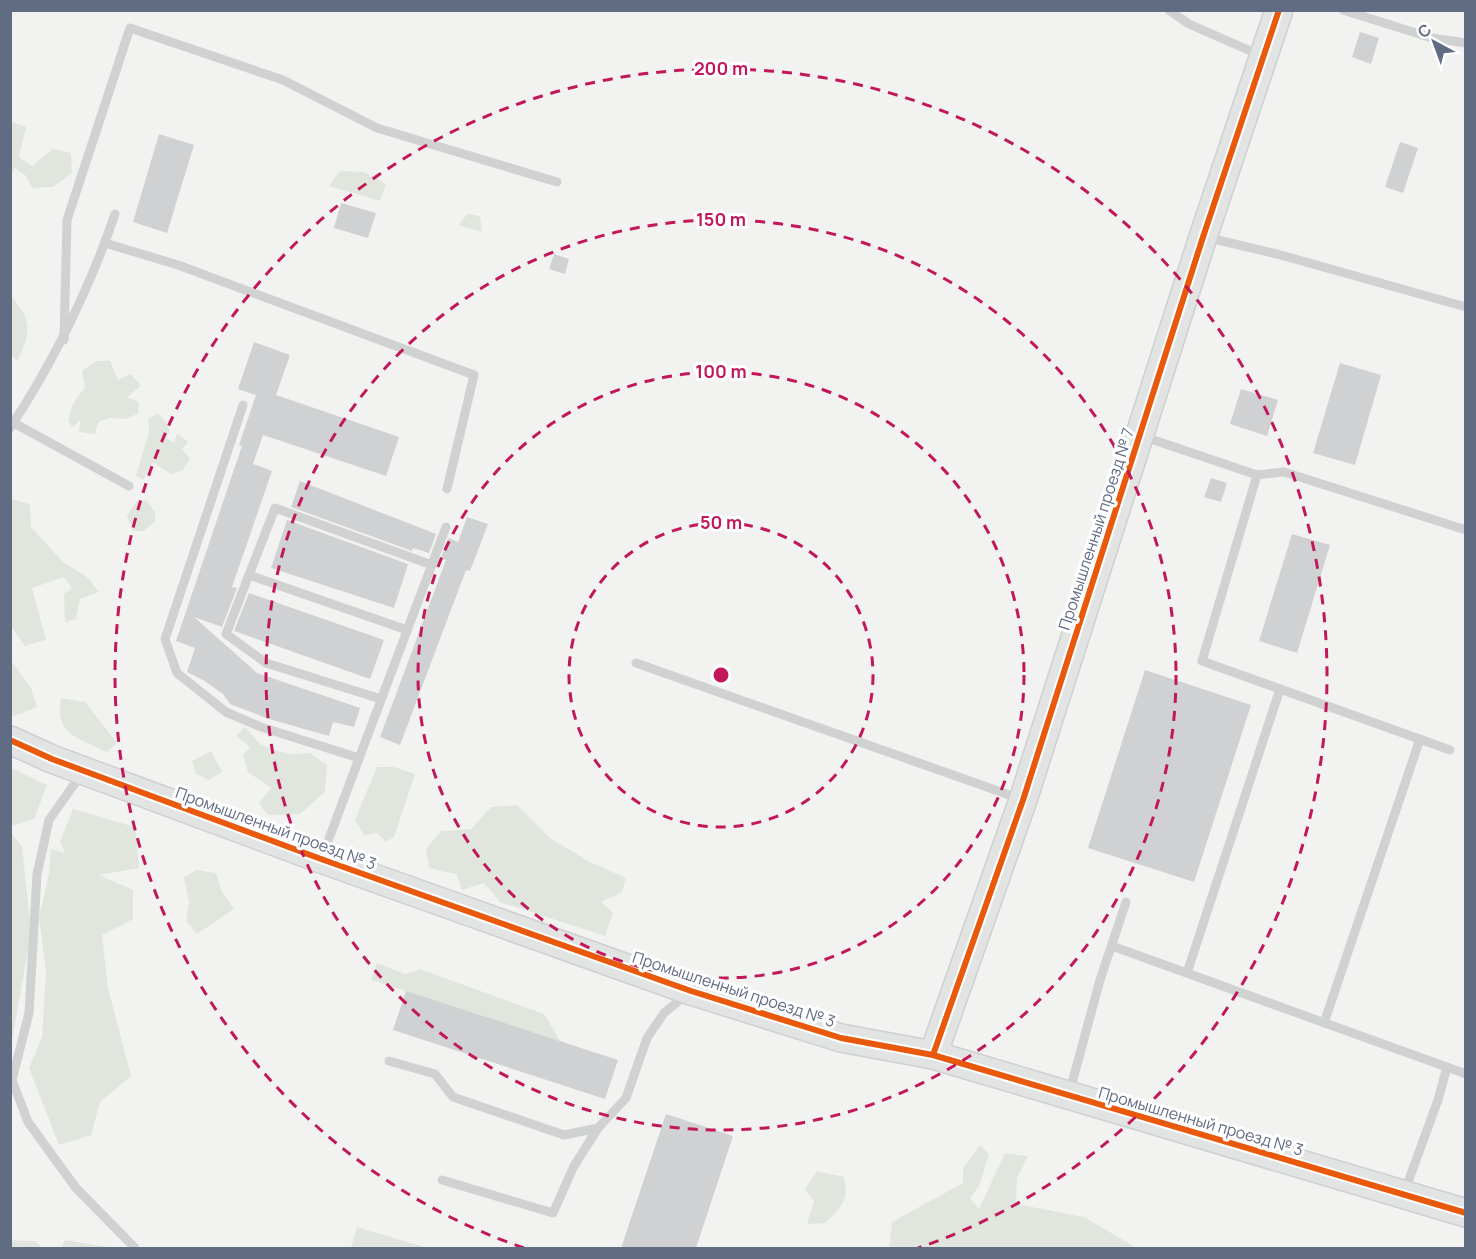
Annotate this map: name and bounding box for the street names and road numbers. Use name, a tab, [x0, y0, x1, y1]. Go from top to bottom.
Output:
street label: Промышленный проезд № 7	[1053, 425, 1139, 633]
street label: Промышленный проезд № 3	[173, 781, 379, 875]
street label: Промышленный проезд № 3	[630, 946, 838, 1032]
street label: Промышленный проезд № 3	[1096, 1081, 1306, 1161]

